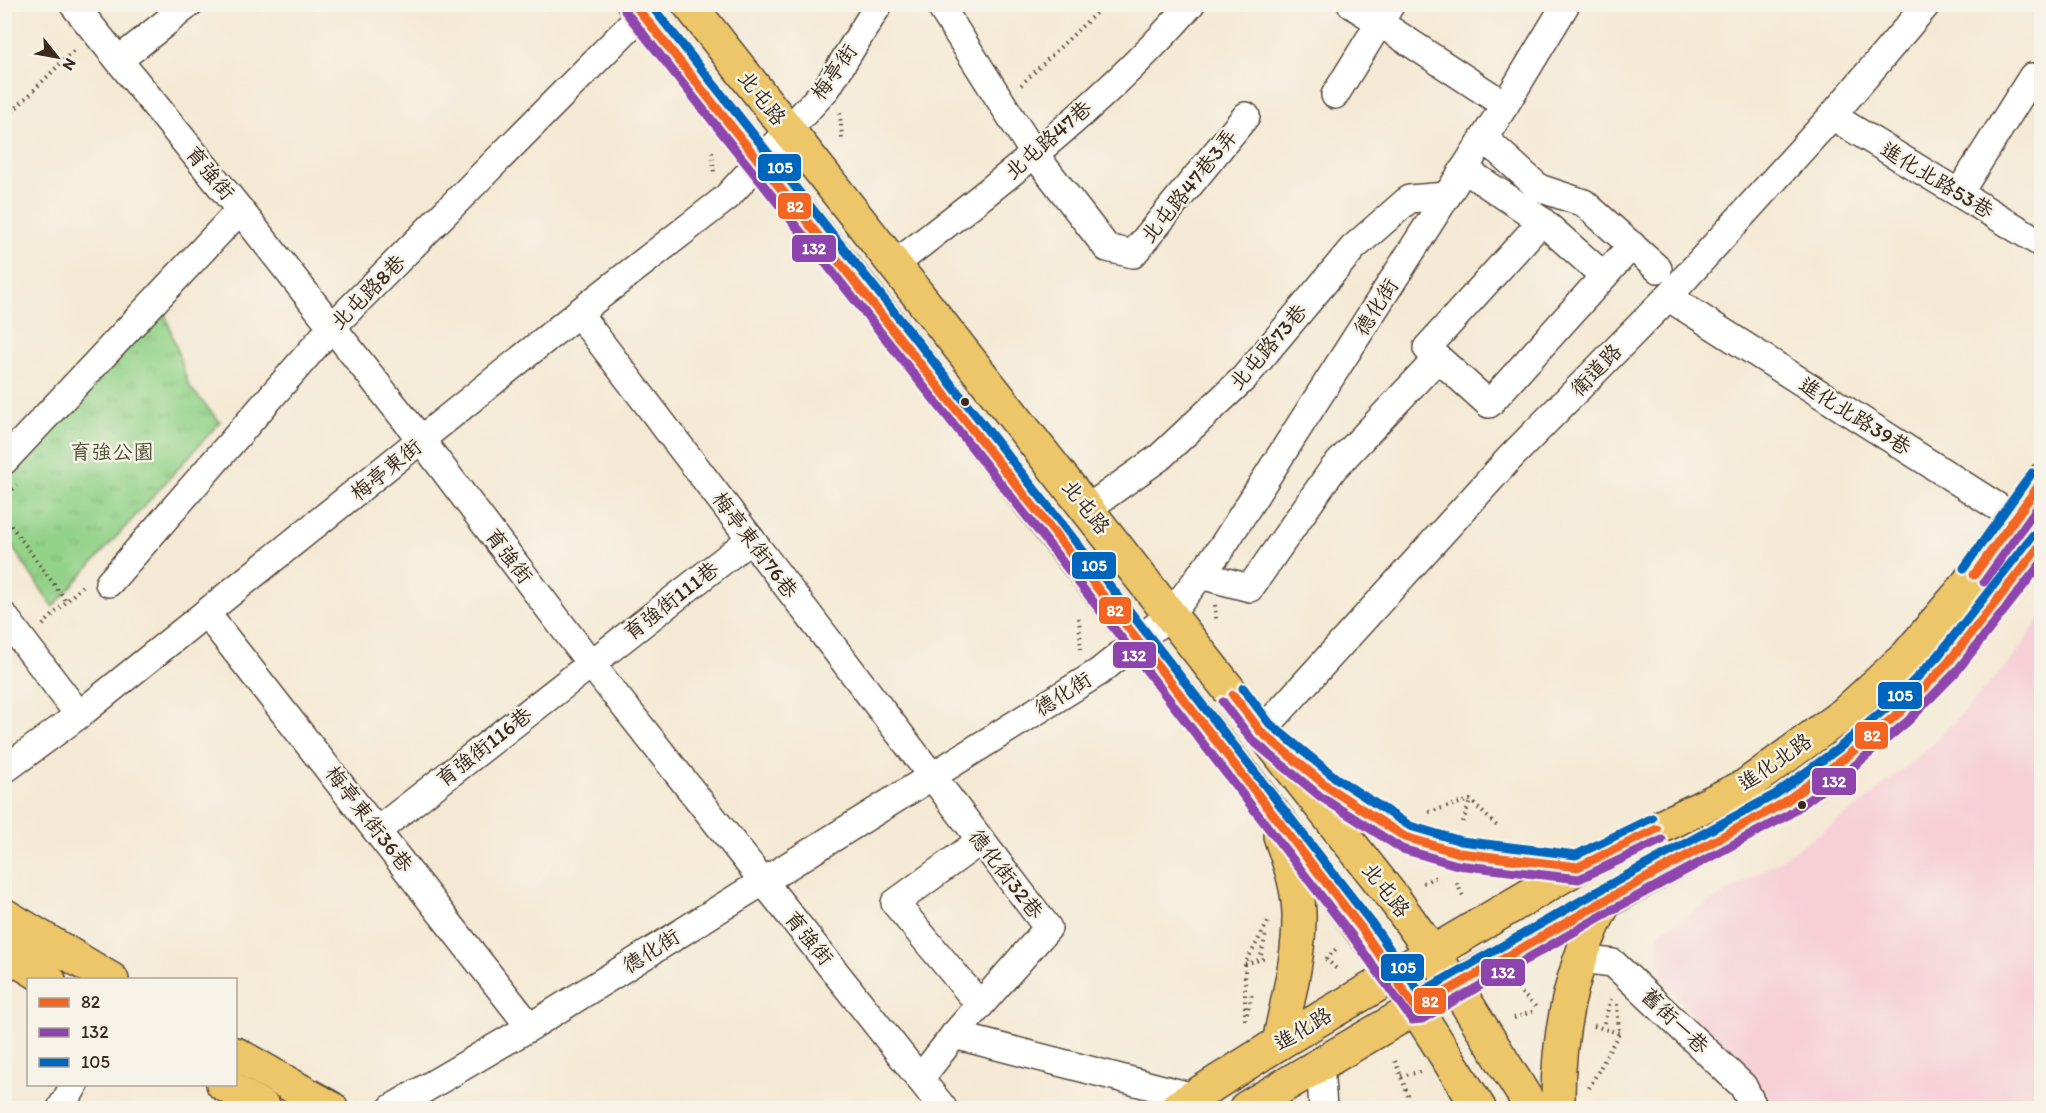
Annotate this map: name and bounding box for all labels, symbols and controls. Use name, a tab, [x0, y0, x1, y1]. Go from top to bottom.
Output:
north arrow	[27, 27, 87, 87]
street label: 梅亭街	[805, 39, 862, 105]
text: N	[59, 55, 80, 74]
street label: 北屯路	[733, 65, 792, 130]
street label: 北屯路47巷	[999, 95, 1096, 184]
street label: 北屯路47巷3弄	[1135, 124, 1242, 248]
street label: 進化北路53巷	[1876, 136, 1998, 223]
street label: 育強街	[181, 141, 240, 205]
line badge: 105	[757, 153, 802, 182]
text: 105	[767, 158, 793, 177]
line badge: 82	[777, 192, 812, 220]
text: 82	[786, 197, 804, 216]
line badge: 132	[791, 234, 837, 263]
text: 132	[802, 239, 827, 258]
street label: 北屯路8巷	[325, 249, 410, 334]
street label: 德化街	[1348, 274, 1403, 340]
street label: 北屯路73巷	[1223, 299, 1312, 395]
street label: 衛道路	[1565, 338, 1627, 401]
street label: 進化北路39巷	[1795, 371, 1916, 460]
unlabelled marker	[959, 396, 971, 408]
street label: 梅亭東街	[345, 433, 426, 506]
park label: 育強公園	[70, 439, 154, 464]
street label: 北屯路	[1057, 474, 1116, 539]
street label: 梅亭東街76巷	[707, 487, 803, 603]
street label: 育強街	[480, 523, 538, 588]
line badge: 105	[1071, 551, 1117, 580]
street label: 育強街111巷	[618, 556, 723, 645]
text: 105	[1081, 556, 1107, 575]
line badge: 82	[1098, 596, 1132, 625]
text: 82	[1106, 601, 1124, 620]
line badge: 132	[1112, 641, 1157, 669]
text: 132	[1122, 646, 1147, 665]
street label: 德化街	[1029, 666, 1096, 721]
line badge: 105	[1877, 681, 1923, 710]
text: 105	[1887, 686, 1913, 705]
street label: 育強街116巷	[431, 701, 537, 792]
line badge: 82	[1854, 721, 1889, 750]
text: 82	[1863, 726, 1881, 745]
street label: 進化北路	[1733, 727, 1816, 796]
street label: 梅亭東街36巷	[320, 761, 419, 877]
line badge: 132	[1811, 767, 1857, 796]
text: 132	[1822, 772, 1847, 791]
unlabelled marker	[1796, 799, 1808, 811]
street label: 德化街32巷	[964, 824, 1049, 923]
street label: 北屯路	[1357, 857, 1416, 922]
street label: 育強街	[780, 905, 839, 970]
street label: 德化街	[617, 923, 684, 978]
line badge: 105	[1380, 953, 1425, 982]
text: 105	[1390, 958, 1416, 977]
line badge: 132	[1480, 958, 1526, 987]
text: 132	[1491, 963, 1516, 982]
legend	[27, 978, 237, 1086]
street label: 舊街一巷	[1636, 982, 1714, 1059]
line badge: 82	[1413, 987, 1447, 1015]
text: 82	[81, 991, 101, 1013]
text: 82	[1421, 992, 1439, 1011]
street label: 進化路	[1269, 1002, 1336, 1056]
text: 132	[81, 1021, 109, 1043]
text: 105	[81, 1051, 110, 1073]

